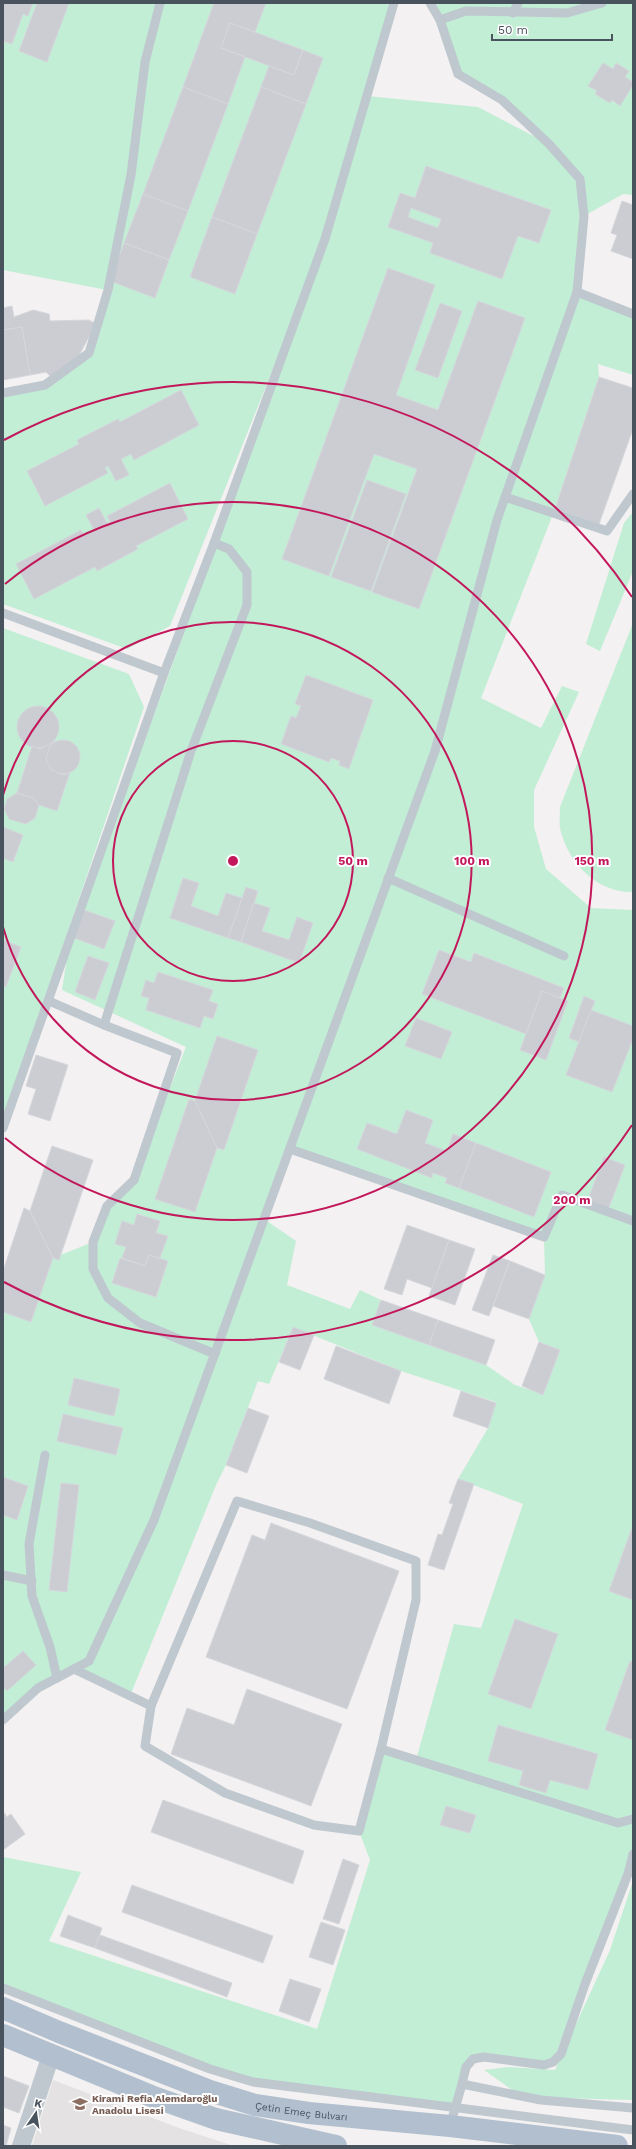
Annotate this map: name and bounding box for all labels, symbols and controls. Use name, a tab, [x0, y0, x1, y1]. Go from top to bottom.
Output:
scale bar	[492, 16, 612, 42]
text: 50 m	[498, 23, 528, 37]
centre of rings	[226, 854, 240, 868]
text: 50 m	[338, 854, 368, 868]
text: 100 m	[454, 854, 490, 868]
text: 150 m	[575, 854, 609, 868]
text: 200 m	[553, 1193, 591, 1207]
north arrow	[16, 2093, 56, 2133]
place label: Kirami Refia Alemdaroğlu Anadolu Lisesi	[92, 2093, 218, 2116]
school or university icon: Kirami Refia Alemdaroğlu Anadolu Lisesi	[71, 2095, 89, 2113]
text: K	[33, 2097, 44, 2111]
street label: Çetin Emeç Bulvarı	[255, 2100, 348, 2123]

